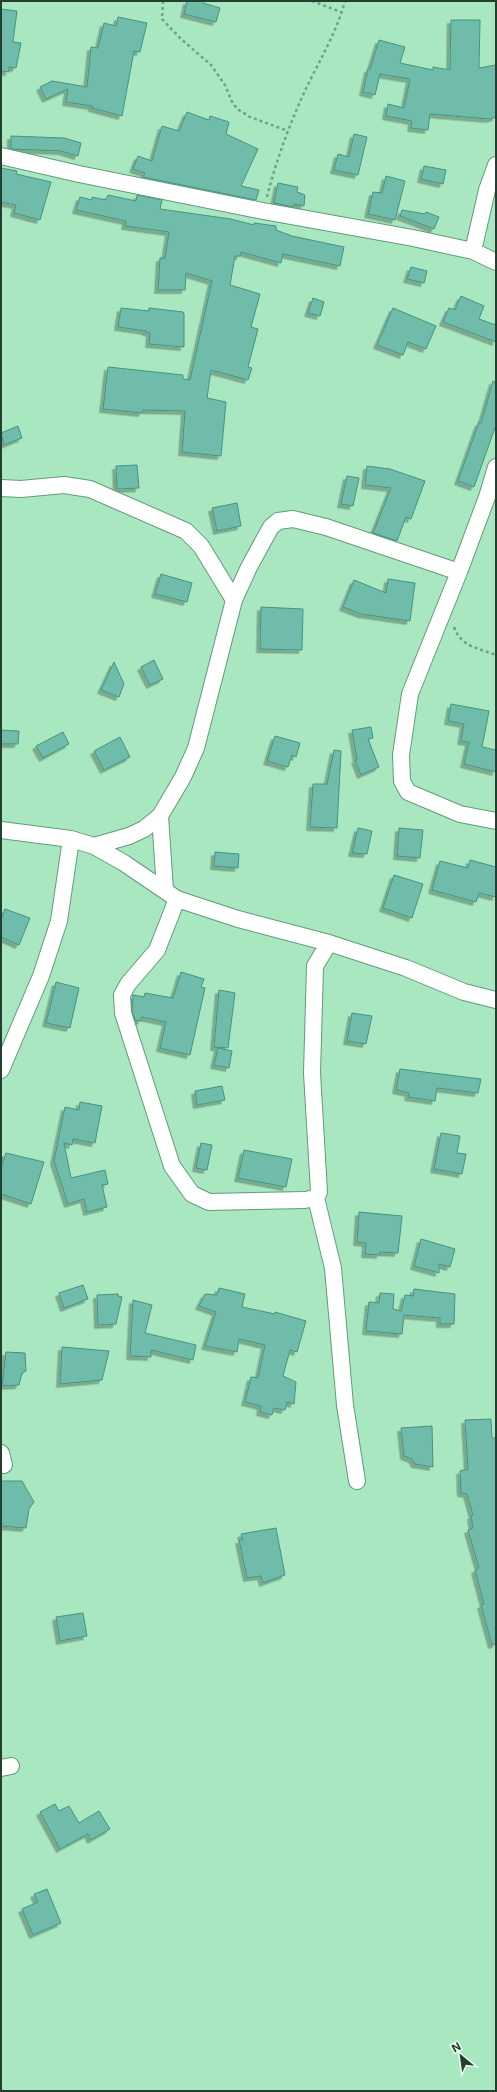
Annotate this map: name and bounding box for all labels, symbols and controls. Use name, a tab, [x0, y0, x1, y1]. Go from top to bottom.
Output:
north arrow	[441, 2036, 481, 2076]
text: N	[449, 2039, 463, 2055]

